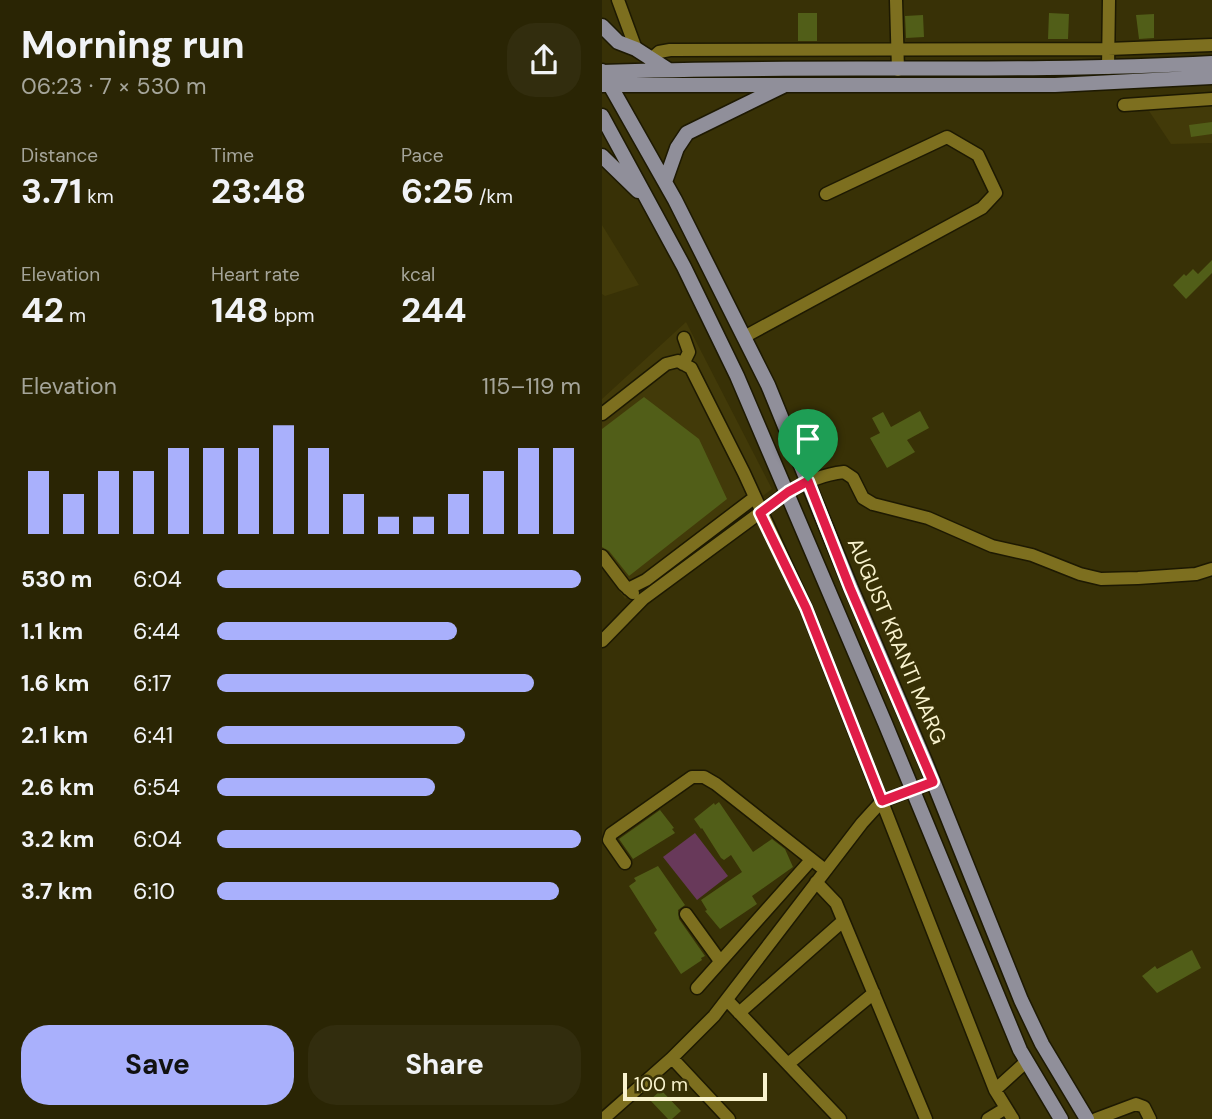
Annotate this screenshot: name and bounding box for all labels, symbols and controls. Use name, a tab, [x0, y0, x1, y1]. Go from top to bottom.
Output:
text: Morning run	[21, 20, 245, 70]
button: share	[507, 23, 581, 97]
text: 06:23 · 7 × 530 m	[21, 71, 207, 101]
text: Distance	[21, 143, 98, 168]
text: Time	[211, 143, 254, 168]
text: Pace	[401, 143, 444, 168]
text: 3.71	[21, 168, 82, 214]
text: 23:48	[211, 168, 306, 214]
text: 6:25	[401, 168, 474, 214]
text: km	[82, 184, 114, 209]
text: /km	[474, 184, 513, 209]
text: Elevation	[21, 262, 100, 287]
text: Heart rate	[211, 262, 300, 287]
text: kcal	[401, 262, 435, 287]
text: 42	[21, 287, 64, 333]
text: 148	[211, 287, 269, 333]
text: 244	[401, 287, 466, 333]
text: m	[64, 303, 86, 328]
text: bpm	[269, 303, 314, 328]
text: Elevation	[21, 371, 117, 401]
text: 115–119 m	[482, 371, 581, 401]
pin	[778, 409, 838, 481]
icon: arrive	[789, 420, 827, 458]
street label: AUGUST KRANTI MARG	[841, 534, 953, 748]
text: 530 m	[21, 564, 92, 594]
text: 6:04	[133, 564, 182, 594]
text: 1.1 km	[21, 616, 83, 646]
text: 6:44	[133, 616, 180, 646]
text: 1.6 km	[21, 668, 89, 698]
text: 6:17	[133, 668, 172, 698]
text: 2.1 km	[21, 720, 88, 750]
text: 6:41	[133, 720, 173, 750]
text: 2.6 km	[21, 772, 94, 802]
text: 6:54	[133, 772, 180, 802]
text: 3.2 km	[21, 824, 94, 854]
text: 6:04	[133, 824, 182, 854]
text: 3.7 km	[21, 876, 93, 906]
text: 6:10	[133, 876, 175, 906]
button: Save	[21, 1025, 294, 1105]
button: Share	[308, 1025, 581, 1105]
scale bar	[623, 1070, 766, 1102]
text: 100 m	[634, 1072, 688, 1097]

